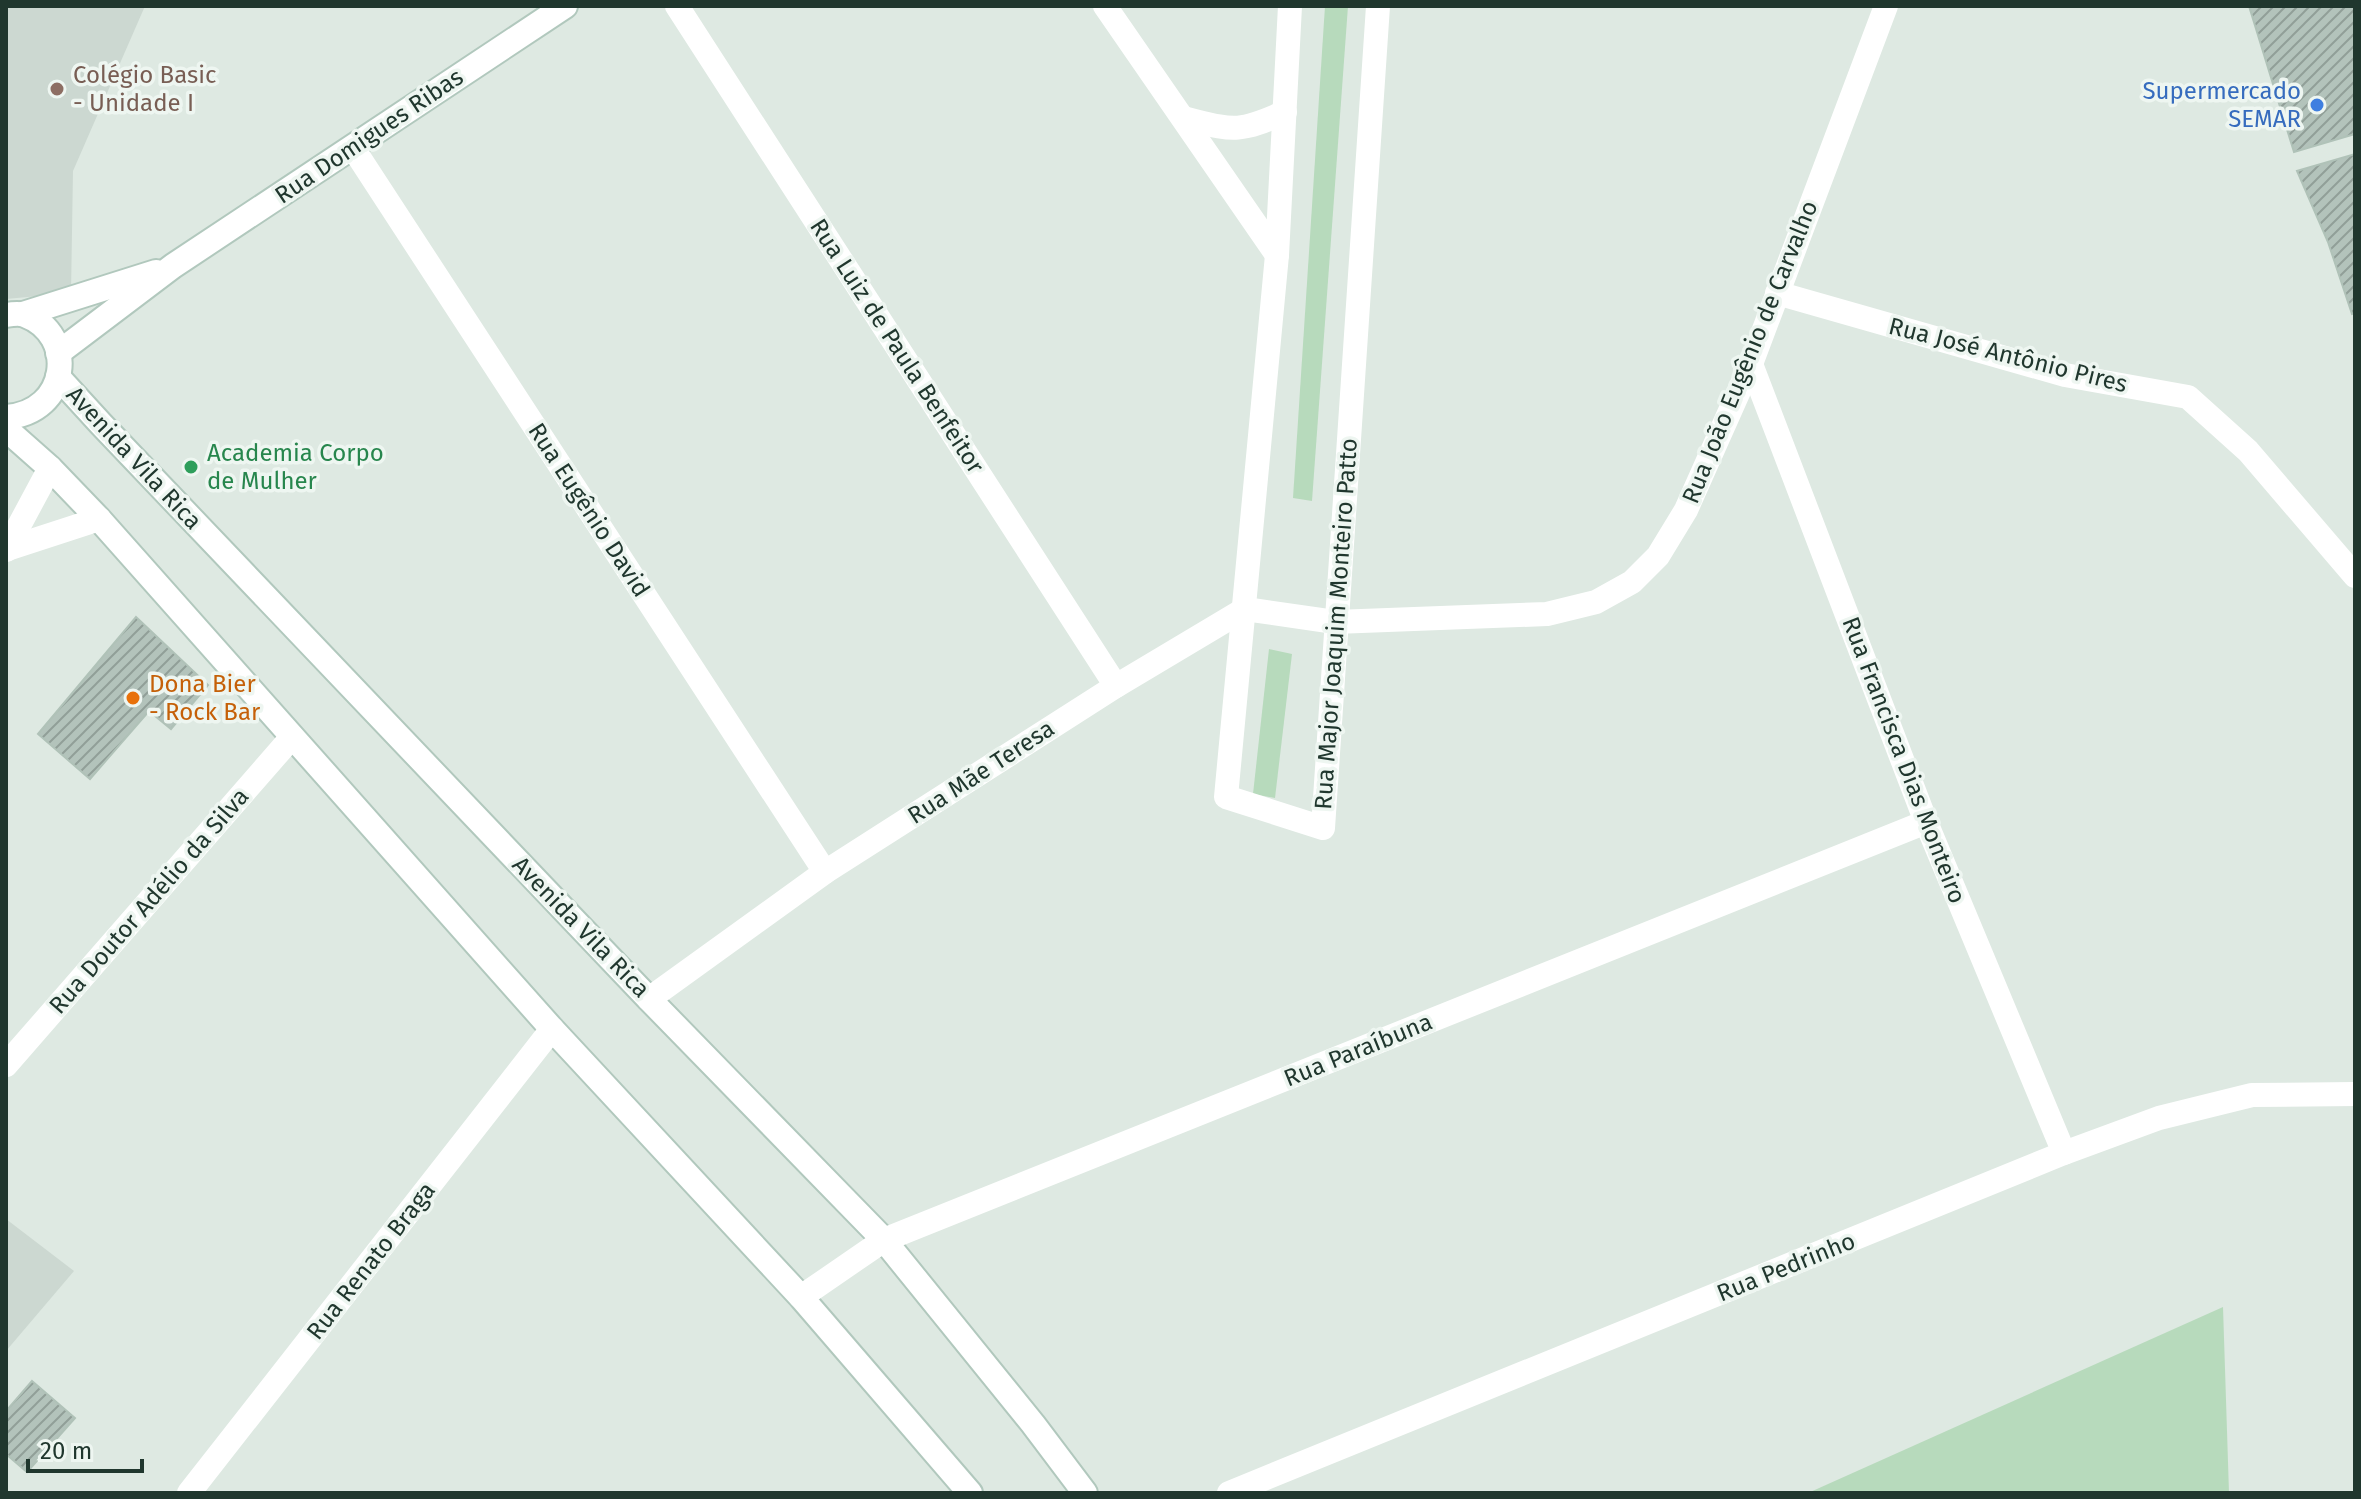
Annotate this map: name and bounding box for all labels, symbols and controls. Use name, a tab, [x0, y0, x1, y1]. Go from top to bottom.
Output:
place label: Colégio Basic - Unidade I	[73, 61, 216, 117]
street label: Rua Domigues Ribas	[270, 63, 468, 209]
place label: Supermercado SEMAR	[2143, 77, 2301, 133]
marker: Colégio Basic - Unidade I	[48, 80, 66, 98]
marker: Supermercado SEMAR	[2308, 96, 2326, 114]
street label: Rua João Eugênio de Carvalho	[1676, 197, 1824, 507]
street label: Rua Luiz de Paula Benfeitor	[804, 213, 990, 479]
street label: Rua José Antônio Pires	[1886, 312, 2130, 398]
street label: Avenida Vila Rica	[61, 381, 207, 535]
street label: Rua Eugênio David	[522, 418, 656, 602]
street label: Rua Major Joaquim Monteiro Patto	[1309, 437, 1363, 811]
place label: Academia Corpo de Mulher	[207, 439, 384, 495]
marker: Academia Corpo de Mulher	[182, 458, 200, 476]
street label: Rua Francisca Dias Monteiro	[1836, 613, 1972, 907]
place label: Dona Bier - Rock Bar	[149, 670, 261, 726]
marker: Dona Bier - Rock Bar	[124, 689, 142, 707]
street label: Rua Mãe Teresa	[903, 714, 1059, 830]
street label: Rua Doutor Adélio da Silva	[43, 783, 255, 1019]
street label: Avenida Vila Rica	[507, 851, 655, 1003]
street label: Rua Paraíbuna	[1280, 1008, 1436, 1092]
street label: Rua Renato Braga	[301, 1177, 441, 1345]
street label: Rua Pedrinho	[1713, 1227, 1859, 1307]
scale bar	[28, 1423, 142, 1473]
text: 20 m	[40, 1437, 92, 1465]

